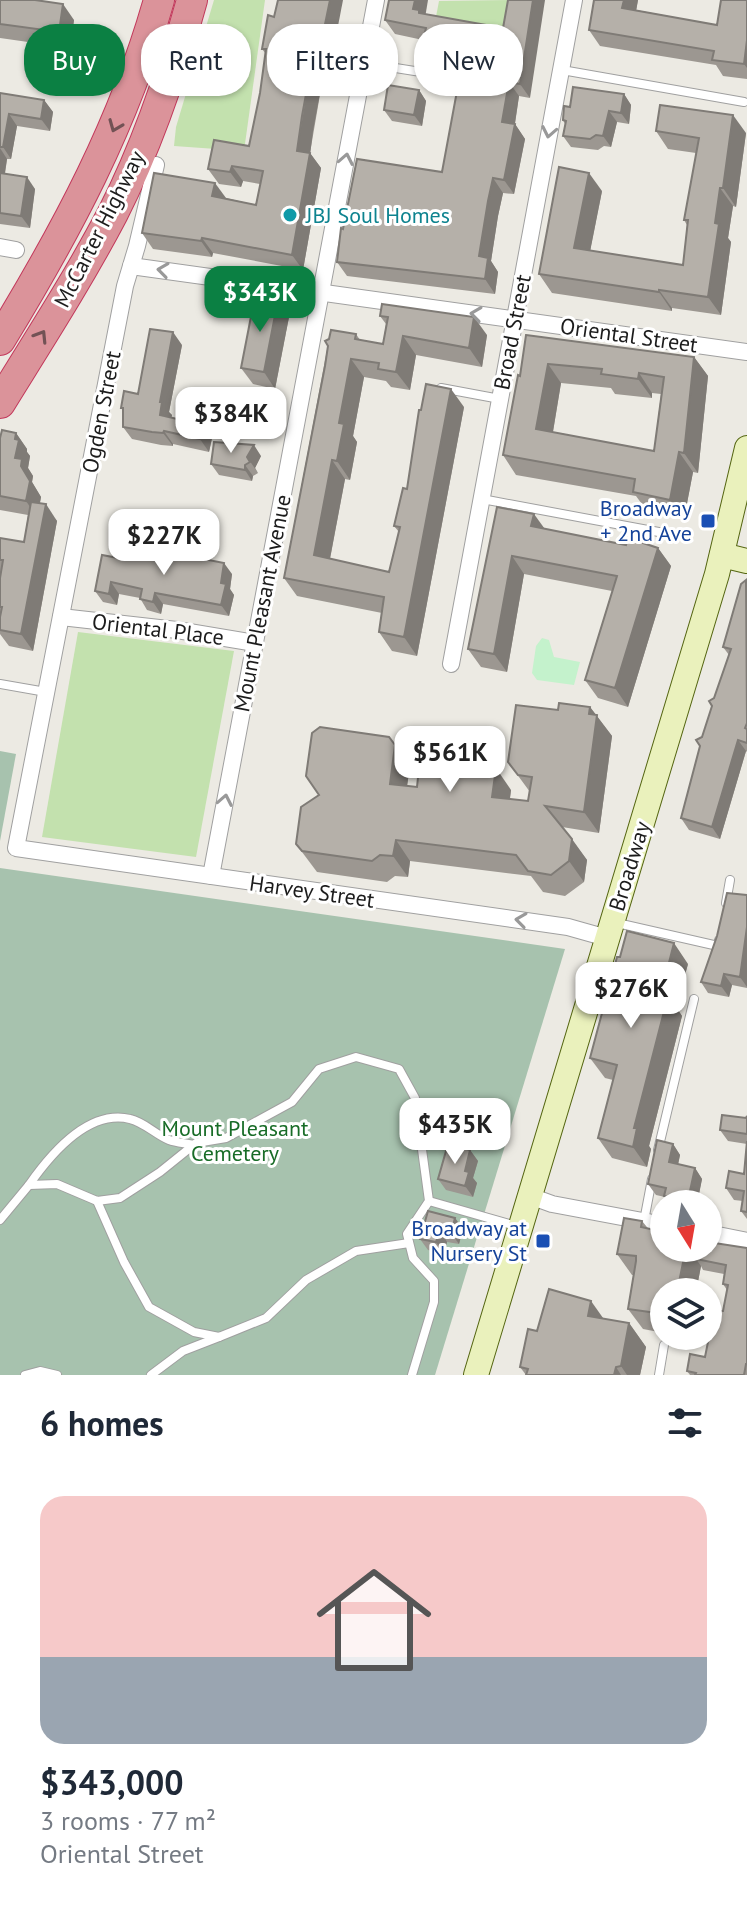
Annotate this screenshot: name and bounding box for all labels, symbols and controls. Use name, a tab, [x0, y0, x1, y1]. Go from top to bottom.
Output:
chip: Buy	[24, 24, 125, 96]
chip: Rent	[141, 24, 251, 96]
chip: Filters	[267, 24, 398, 96]
chip: New	[414, 24, 523, 96]
one-way arrow	[108, 118, 125, 132]
one-way arrow	[542, 125, 559, 139]
street label: McCarter Highway	[47, 145, 151, 312]
one-way arrow	[337, 152, 354, 166]
place label: JBJ Soul Homes	[305, 201, 450, 229]
marker: JBJ Soul Homes	[281, 206, 299, 224]
one-way arrow	[156, 262, 169, 279]
pin: $343K	[204, 266, 316, 334]
street label: Broad Street	[487, 271, 537, 392]
text: $343K	[222, 275, 298, 308]
one-way arrow	[469, 306, 482, 323]
street label: Oriental Street	[558, 311, 700, 359]
one-way arrow	[31, 331, 46, 345]
street label: Ogden Street	[75, 348, 127, 476]
pin: $384K	[175, 387, 287, 455]
text: $384K	[193, 396, 269, 429]
street label: Mount Pleasant Avenue	[227, 492, 297, 714]
place label: Broadway + 2nd Ave	[600, 494, 693, 547]
pin: $227K	[108, 509, 220, 577]
marker: Broadway + 2nd Ave	[699, 512, 717, 530]
text: $227K	[126, 518, 202, 551]
street label: Oriental Place	[91, 607, 225, 651]
pin: $561K	[394, 726, 506, 794]
text: $561K	[412, 735, 488, 768]
one-way arrow	[216, 793, 233, 807]
street label: Broadway	[602, 817, 656, 914]
street label: Harvey Street	[248, 868, 377, 914]
one-way arrow	[514, 912, 528, 929]
pin: $276K	[575, 962, 687, 1030]
text: $276K	[593, 971, 669, 1004]
pin: $435K	[399, 1098, 511, 1166]
text: $435K	[417, 1107, 493, 1140]
park label: Mount Pleasant Cemetery	[162, 1114, 309, 1167]
north arrow	[650, 1190, 722, 1262]
map controls	[650, 1190, 722, 1350]
place label: Broadway at Nursery St	[411, 1214, 528, 1267]
marker: Broadway at Nursery St	[534, 1232, 552, 1250]
button: layers	[650, 1278, 722, 1350]
text: 6 homes	[40, 1401, 164, 1445]
icon: filters	[663, 1401, 707, 1445]
icon: home	[302, 1548, 446, 1692]
text: $343,000	[40, 1760, 184, 1804]
text: 3 rooms · 77 m²	[40, 1804, 216, 1837]
text: Oriental Street	[40, 1837, 204, 1870]

